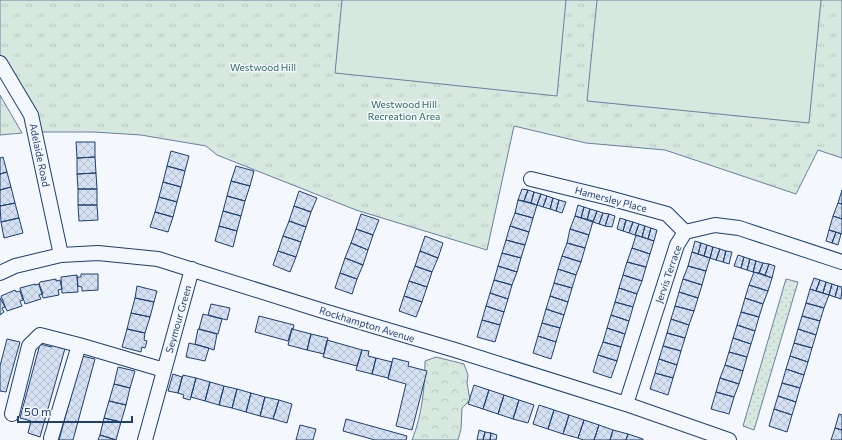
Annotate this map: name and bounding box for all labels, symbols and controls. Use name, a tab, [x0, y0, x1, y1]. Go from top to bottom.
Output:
park label: Westwood Hill	[230, 61, 296, 73]
park label: Westwood Hill Recreation Area	[368, 98, 440, 122]
street label: Adelaide Road	[27, 122, 53, 188]
street label: Hamersley Place	[574, 184, 648, 214]
street label: Jervis Terrace	[652, 243, 684, 305]
street label: Seymour Green	[163, 284, 193, 354]
street label: Rockhampton Avenue	[318, 304, 416, 344]
scale bar	[18, 398, 132, 424]
text: 50 m	[24, 404, 52, 418]

